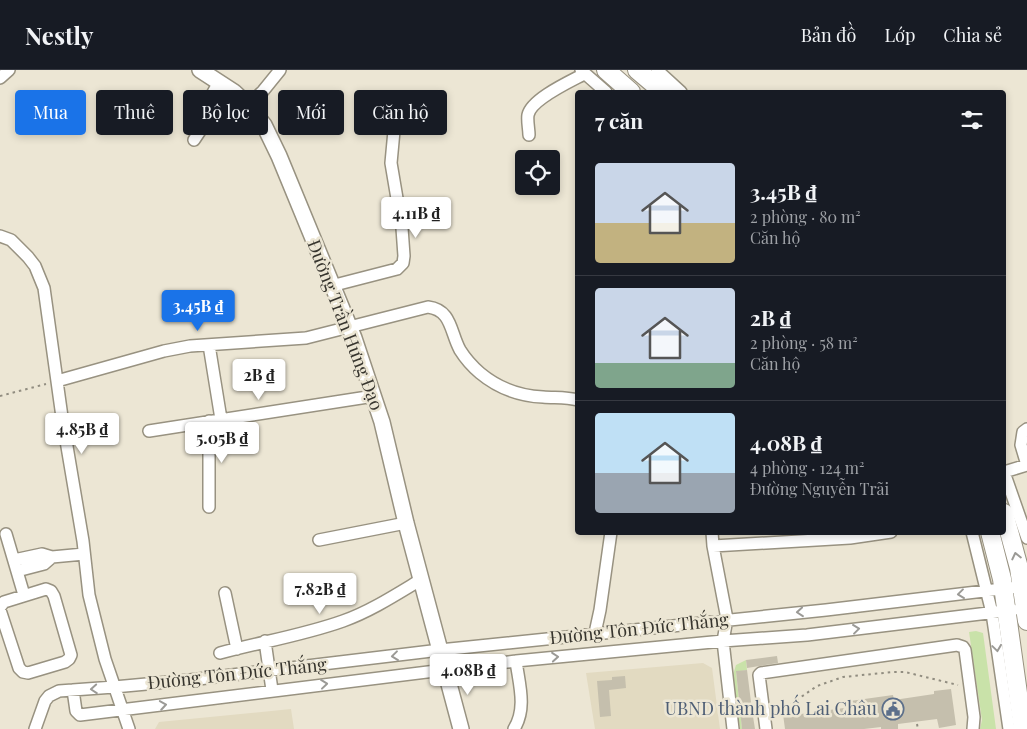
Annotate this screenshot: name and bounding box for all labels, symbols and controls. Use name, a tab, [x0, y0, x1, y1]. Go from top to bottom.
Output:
text: Nestly	[25, 19, 93, 51]
text: Bản đồ	[801, 23, 856, 47]
text: Lớp	[884, 23, 915, 47]
text: Chia sẻ	[943, 23, 1002, 47]
chip: Mua	[15, 90, 86, 135]
chip: Thuê	[96, 90, 173, 135]
chip: Bộ lọc	[183, 90, 268, 135]
chip: Mới	[278, 90, 344, 135]
chip: Căn hộ	[354, 90, 447, 135]
text: 7 căn	[595, 106, 643, 134]
icon: filters	[958, 106, 986, 134]
map controls	[515, 150, 560, 195]
button: locate	[515, 150, 560, 195]
text: 3.45B ₫	[750, 177, 816, 205]
icon: home	[635, 183, 695, 243]
pin: 4.11B ₫	[370, 196, 462, 239]
text: 4.11B ₫	[392, 202, 440, 223]
text: 2 phòng · 80 m²	[750, 206, 861, 227]
text: Căn hộ	[750, 227, 800, 248]
street label: Đường Trần Hưng Đạo	[302, 235, 391, 414]
pin: 3.45B ₫	[152, 290, 244, 332]
text: 3.45B ₫	[173, 295, 223, 316]
text: 2B ₫	[750, 303, 791, 331]
icon: home	[635, 308, 695, 368]
text: 2 phòng · 58 m²	[750, 332, 858, 353]
text: Căn hộ	[750, 353, 800, 374]
pin: 2B ₫	[229, 358, 289, 401]
text: 2B ₫	[243, 364, 275, 385]
pin: 4.85B ₫	[36, 412, 128, 455]
text: 4.85B ₫	[56, 418, 108, 439]
pin: 5.05B ₫	[176, 422, 268, 464]
text: 5.05B ₫	[196, 427, 248, 448]
text: 4.08B ₫	[750, 428, 822, 456]
icon: home	[635, 433, 695, 493]
text: 4 phòng · 124 m²	[750, 457, 864, 478]
text: Đường Nguyễn Trãi	[750, 478, 889, 499]
one-way arrow	[1011, 551, 1022, 560]
pin: 7.82B ₫	[274, 572, 366, 615]
text: 7.82B ₫	[294, 578, 346, 599]
one-way arrow	[957, 588, 965, 599]
street label: Đường Tôn Đức Thắng	[548, 606, 730, 649]
one-way arrow	[795, 607, 803, 618]
one-way arrow	[853, 624, 861, 635]
one-way arrow	[991, 645, 1002, 653]
one-way arrow	[390, 650, 398, 661]
street label: Đường Tôn Đức Thắng	[146, 651, 328, 694]
one-way arrow	[551, 652, 559, 663]
pin: 4.08B ₫	[422, 654, 514, 696]
text: 4.08B ₫	[441, 659, 495, 680]
one-way arrow	[321, 679, 329, 690]
one-way arrow	[90, 683, 98, 694]
place label: UBND thành phố Lai Châu	[665, 694, 878, 720]
public building icon: UBND thành phố Lai Châu	[881, 697, 905, 721]
one-way arrow	[159, 700, 167, 710]

